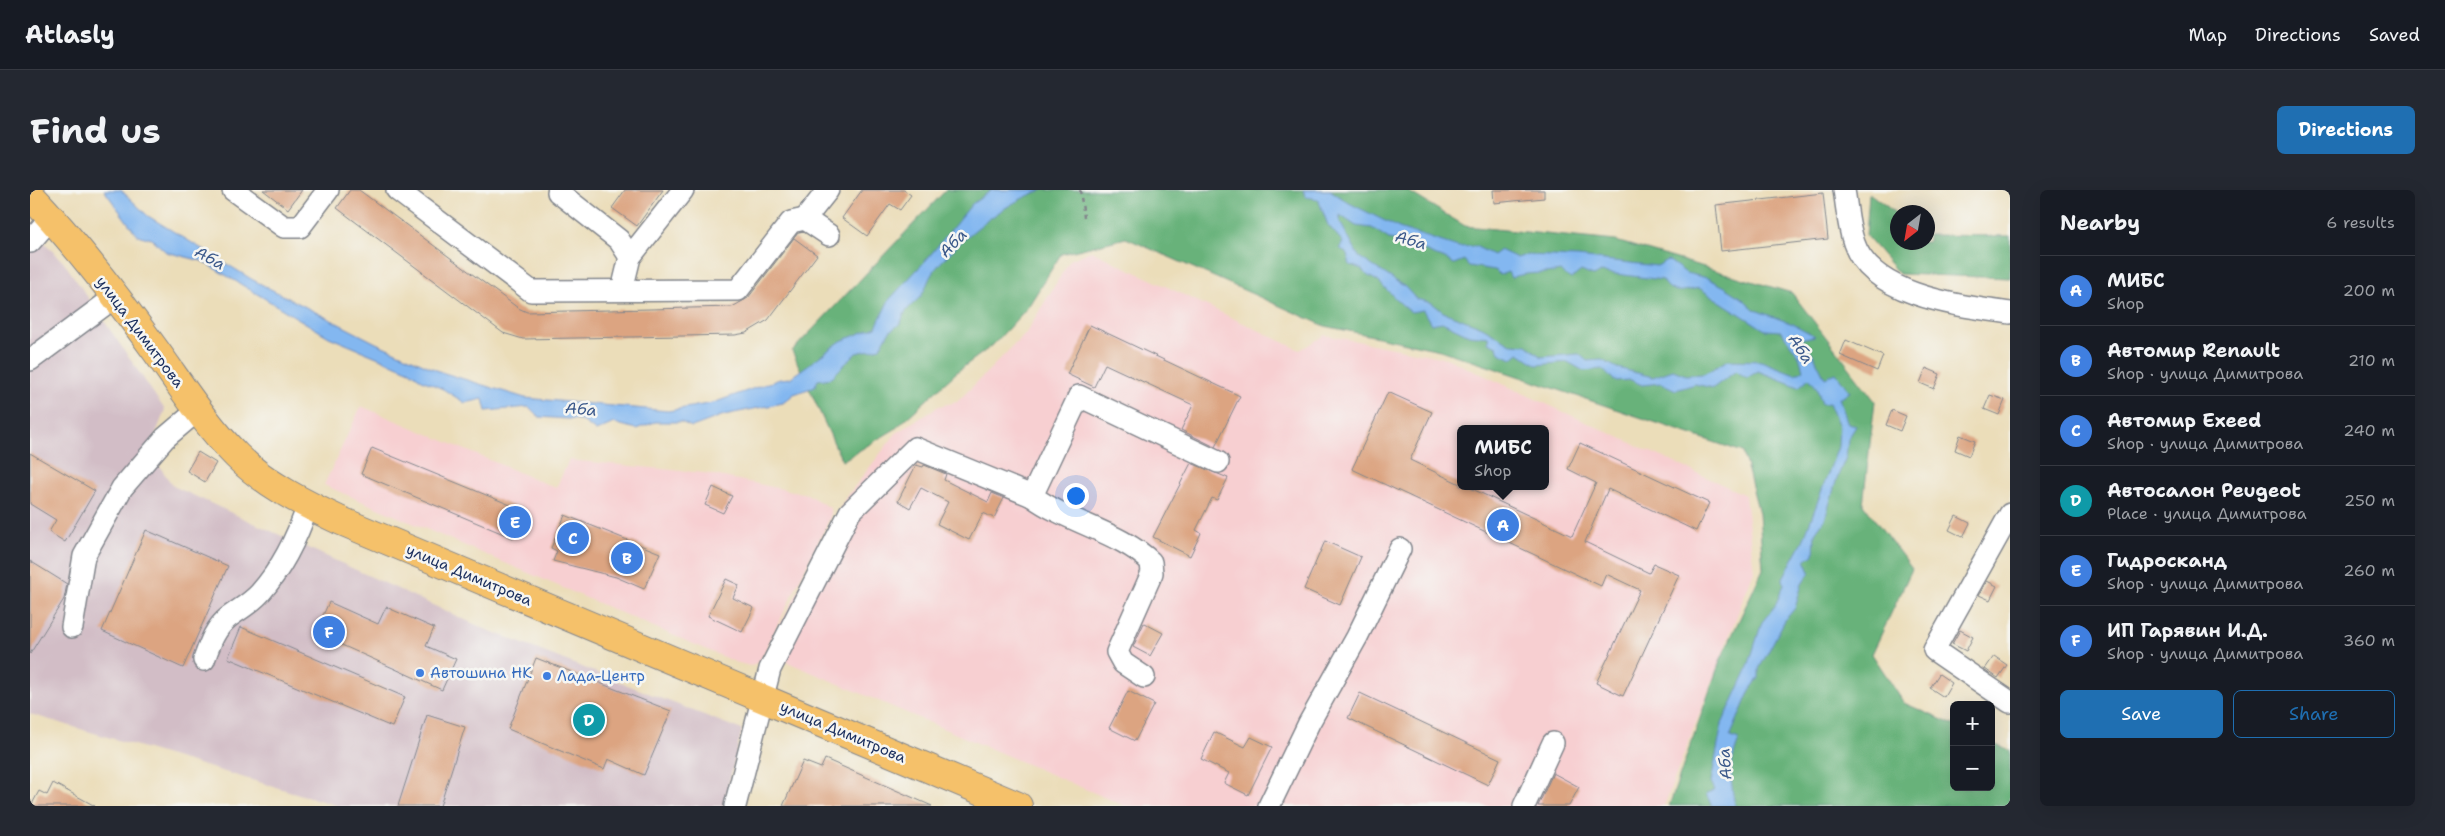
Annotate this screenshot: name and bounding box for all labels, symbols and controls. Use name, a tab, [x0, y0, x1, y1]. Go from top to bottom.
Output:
text: Atlasly	[25, 19, 115, 51]
text: Map	[2189, 23, 2227, 47]
text: Directions	[2255, 23, 2341, 47]
text: Saved	[2369, 23, 2420, 47]
button: Directions	[2277, 106, 2415, 154]
text: Find us	[30, 107, 161, 154]
north arrow	[1890, 205, 1935, 250]
text: Nearby	[2060, 209, 2140, 237]
text: 6 results	[2326, 212, 2395, 233]
water label: Аба	[935, 224, 972, 262]
water label: Аба	[1393, 226, 1429, 254]
water label: Аба	[191, 241, 229, 275]
text: МИБС	[2107, 268, 2165, 293]
street label: улица Димитрова	[92, 272, 189, 392]
text: A	[2070, 280, 2082, 301]
text: 200 m	[2343, 280, 2395, 301]
text: Shop	[2107, 293, 2144, 314]
water label: Аба	[1784, 330, 1818, 368]
text: Автомир Renault	[2107, 338, 2280, 363]
text: B	[2071, 350, 2081, 371]
text: 210 m	[2348, 350, 2395, 371]
text: Shop · улица Димитрова	[2107, 363, 2303, 384]
water label: Аба	[564, 397, 598, 421]
text: Автомир Exeed	[2107, 408, 2261, 433]
text: C	[2071, 420, 2081, 441]
text: 240 m	[2343, 420, 2395, 441]
popup	[1457, 425, 1549, 490]
text: Shop · улица Димитрова	[2107, 433, 2303, 454]
text: МИБС	[1474, 435, 1532, 460]
text: Shop	[1474, 460, 1511, 481]
text: Автосалон Peugeot	[2107, 478, 2301, 503]
your location	[1063, 483, 1089, 509]
text: D	[2070, 490, 2082, 511]
text: 250 m	[2344, 490, 2395, 511]
pin: E	[499, 503, 531, 541]
text: Place · улица Димитрова	[2107, 503, 2307, 524]
pin: A	[1487, 506, 1519, 544]
pin: C	[557, 519, 589, 557]
street label: улица Димитрова	[403, 539, 535, 611]
pin: B	[611, 539, 643, 577]
text: Гидросканд	[2107, 548, 2227, 573]
text: E	[2071, 560, 2081, 581]
text: 260 m	[2343, 560, 2395, 581]
text: Shop · улица Димитрова	[2107, 573, 2303, 594]
pin: F	[313, 613, 345, 651]
text: ИП Гарявин И.Д.	[2107, 618, 2268, 643]
text: F	[2071, 630, 2081, 651]
text: 360 m	[2343, 630, 2395, 651]
text: Shop · улица Димитрова	[2107, 643, 2303, 664]
place label: Автошина НК	[430, 663, 532, 683]
place label: Лада-Центр	[557, 666, 645, 686]
marker: Автошина НК	[414, 667, 426, 679]
marker: Лада-Центр	[541, 670, 553, 682]
button: Save	[2060, 690, 2223, 738]
button: Share	[2233, 690, 2395, 738]
street label: улица Димитрова	[777, 696, 909, 768]
pin: D	[573, 701, 605, 739]
map controls	[1950, 701, 1995, 791]
button: +	[1950, 701, 1995, 746]
button: −	[1950, 746, 1995, 791]
water label: Аба	[1713, 748, 1737, 780]

